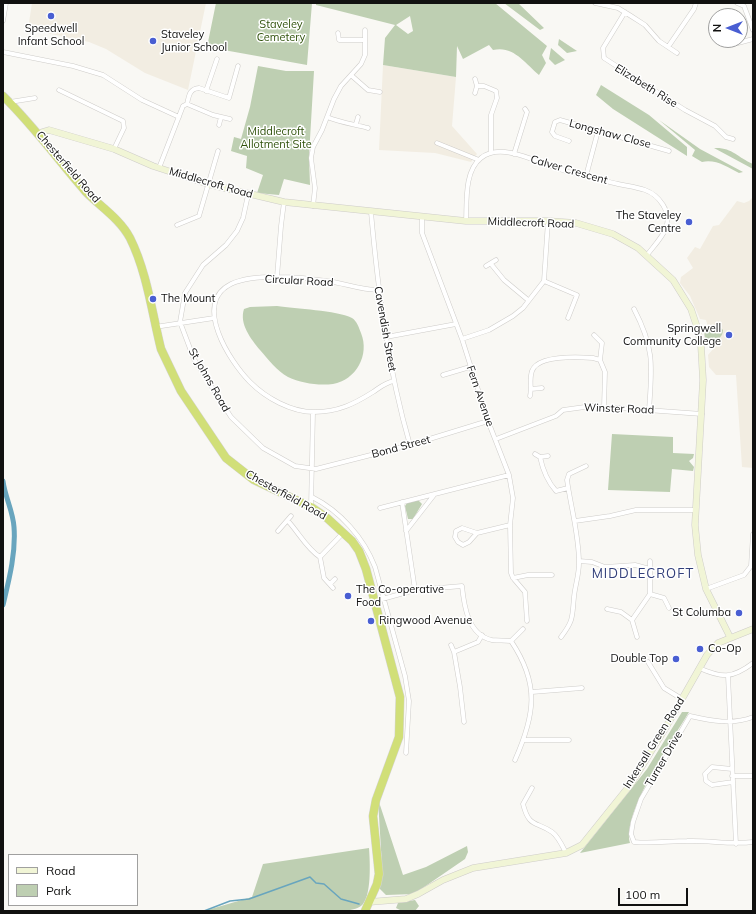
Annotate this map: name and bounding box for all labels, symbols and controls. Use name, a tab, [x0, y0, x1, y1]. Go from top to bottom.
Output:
north arrow	[708, 8, 748, 48]
marker: Speedwell Infant School	[46, 11, 56, 21]
park label: Staveley Cemetery	[257, 18, 305, 44]
place label: Speedwell Infant School	[18, 22, 84, 48]
text: N	[710, 24, 724, 32]
place label: Staveley Junior School	[161, 28, 227, 54]
marker: Staveley Junior School	[148, 36, 158, 46]
street label: Elizabeth Rise	[612, 61, 680, 111]
street label: Longshaw Close	[568, 117, 652, 151]
park label: Middlecroft Allotment Site	[240, 125, 312, 151]
street label: Chesterfield Road	[33, 128, 103, 206]
street label: Calver Crescent	[529, 153, 609, 187]
street label: Middlecroft Road	[168, 165, 254, 201]
place label: The Staveley Centre	[616, 209, 681, 235]
street label: Middlecroft Road	[487, 215, 575, 231]
marker: The Staveley Centre	[684, 217, 694, 227]
street label: Circular Road	[264, 273, 334, 289]
street label: Cavendish Street	[371, 285, 399, 373]
place label: The Mount	[161, 292, 215, 306]
marker: The Mount	[148, 294, 158, 304]
place label: Springwell Community College	[623, 322, 721, 348]
marker: Springwell Community College	[724, 330, 734, 340]
street label: St Johns Road	[185, 346, 233, 414]
street label: Fern Avenue	[463, 364, 497, 428]
street label: Winster Road	[584, 401, 654, 417]
street label: Bond Street	[370, 433, 432, 461]
street label: Chesterfield Road	[243, 467, 329, 523]
district label: MIDDLECROFT	[592, 566, 694, 582]
place label: The Co-operative Food	[356, 583, 444, 609]
marker: The Co-operative Food	[343, 591, 353, 601]
place label: St Columba	[672, 606, 731, 620]
marker: St Columba	[734, 608, 744, 618]
place label: Ringwood Avenue	[379, 614, 472, 628]
marker: Ringwood Avenue	[366, 616, 376, 626]
place label: Co-Op	[708, 642, 741, 656]
marker: Co-Op	[695, 644, 705, 654]
place label: Double Top	[610, 652, 668, 666]
marker: Double Top	[671, 654, 681, 664]
street label: Inkersall Green Road	[621, 695, 687, 791]
street label: Turner Drive	[643, 729, 685, 789]
legend	[8, 854, 138, 906]
text: Road	[46, 863, 75, 878]
scale bar	[620, 880, 690, 906]
text: Park	[46, 883, 71, 898]
text: 100 m	[625, 887, 660, 902]

